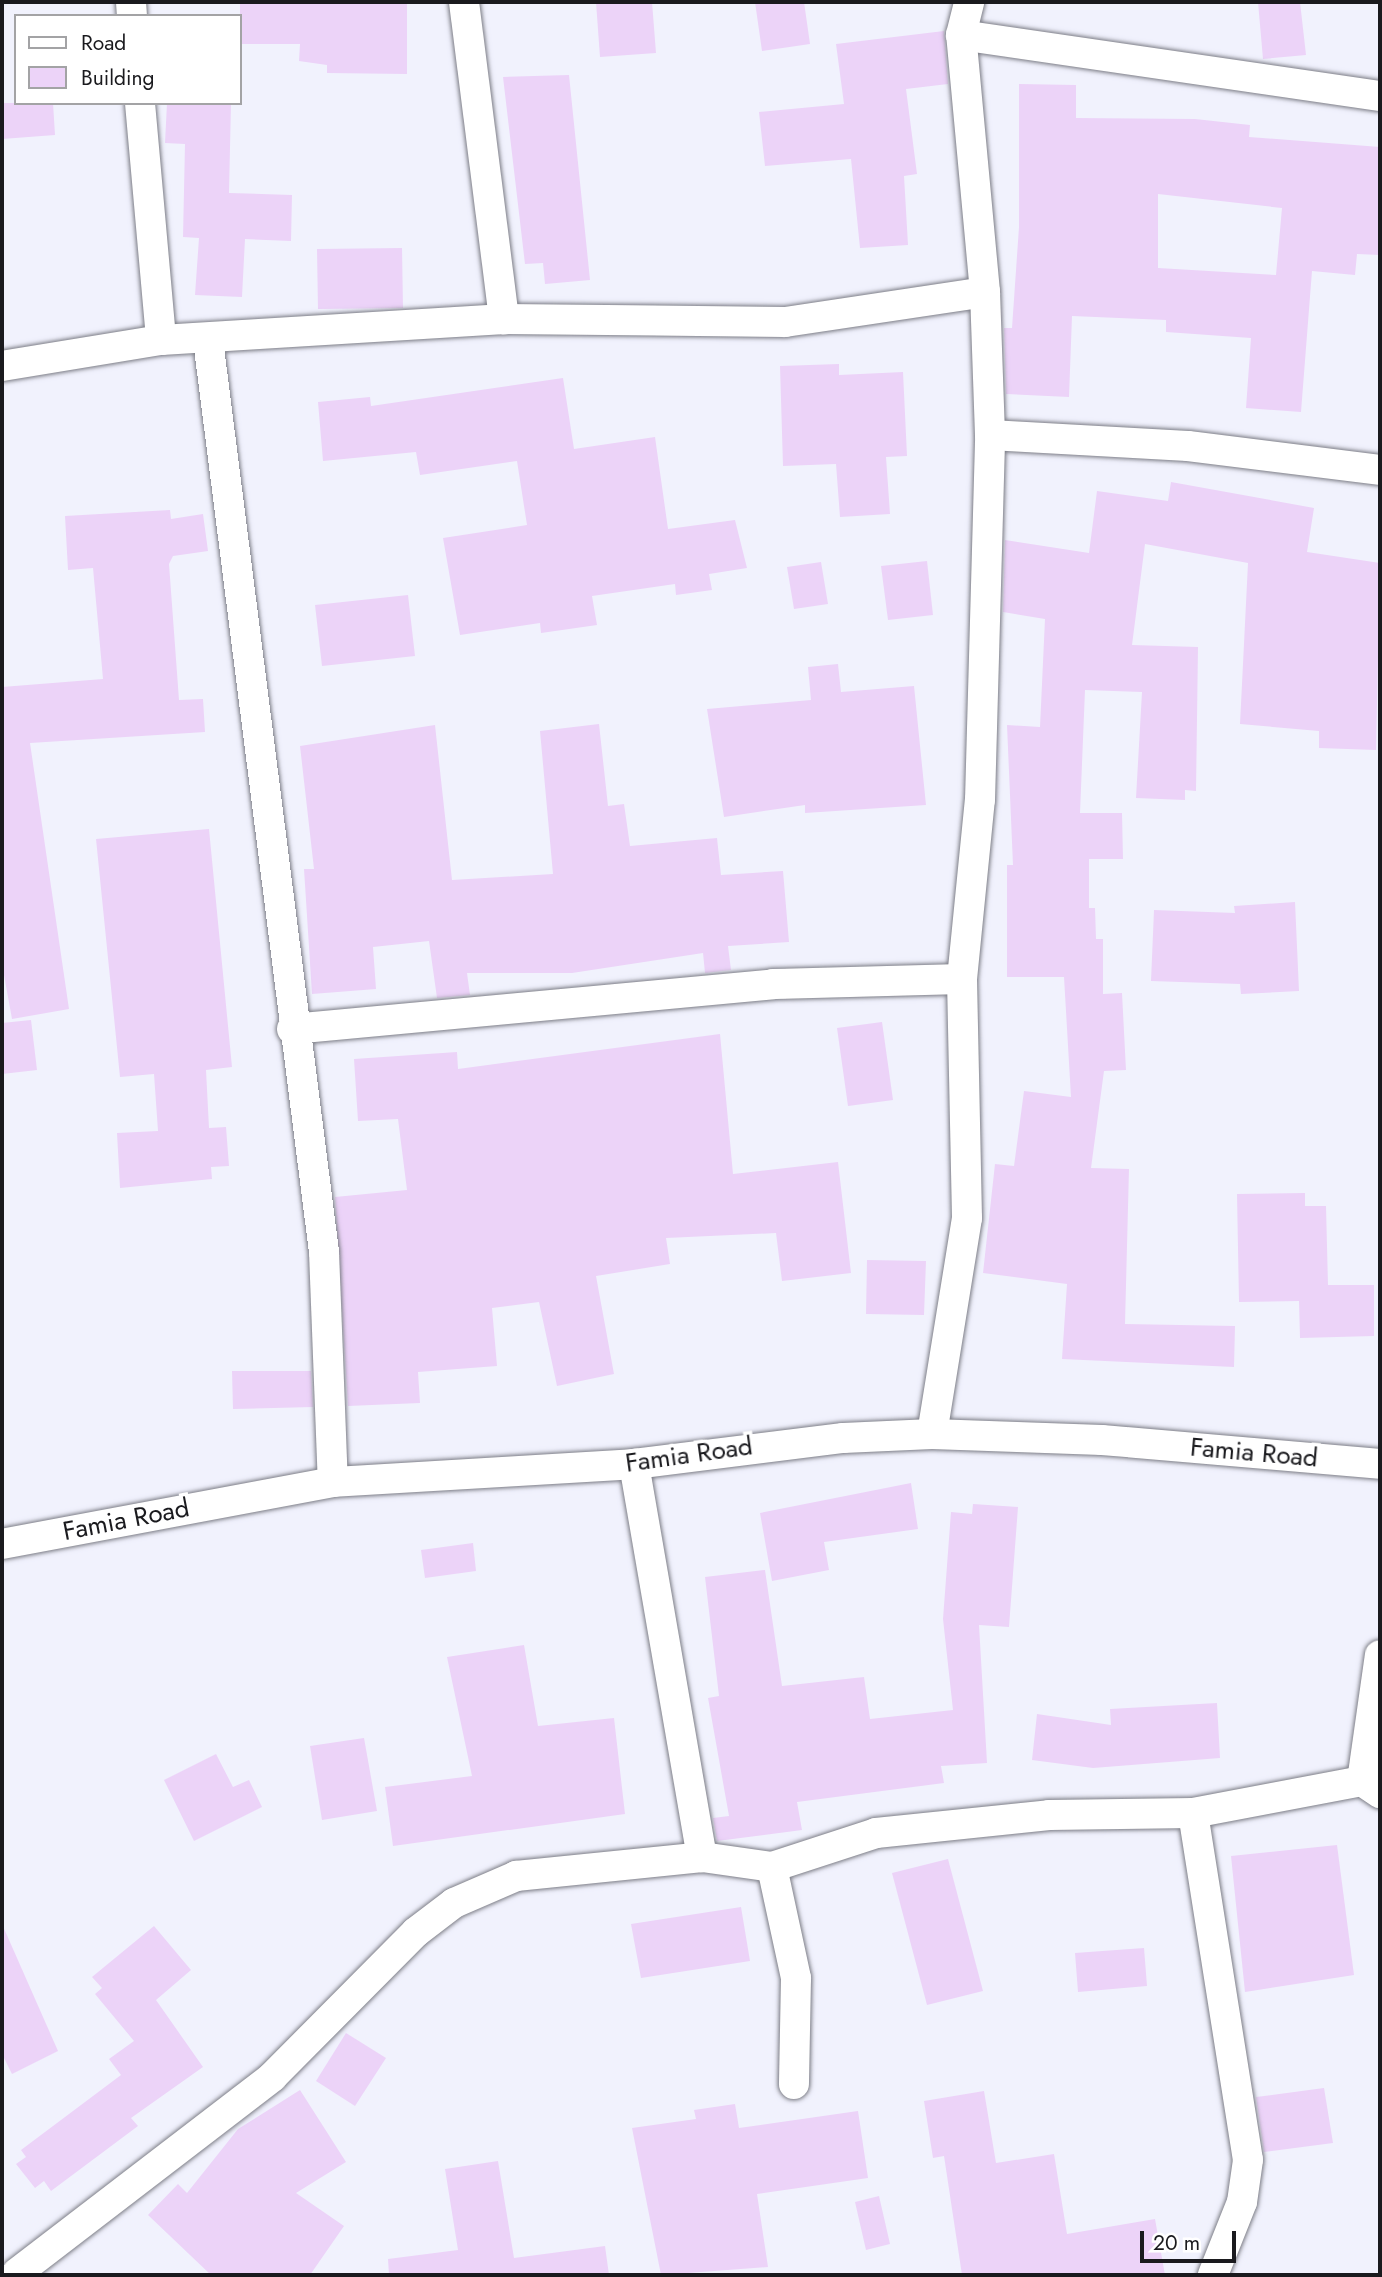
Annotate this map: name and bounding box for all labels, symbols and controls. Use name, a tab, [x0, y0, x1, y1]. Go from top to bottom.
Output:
legend	[14, 14, 242, 105]
text: Road	[81, 28, 126, 58]
text: Building	[81, 63, 154, 93]
street label: Famia Road	[623, 1431, 755, 1479]
street label: Famia Road	[1189, 1432, 1319, 1474]
street label: Famia Road	[60, 1492, 192, 1548]
scale bar	[1144, 2218, 1240, 2262]
text: 20 m	[1153, 2228, 1200, 2258]

